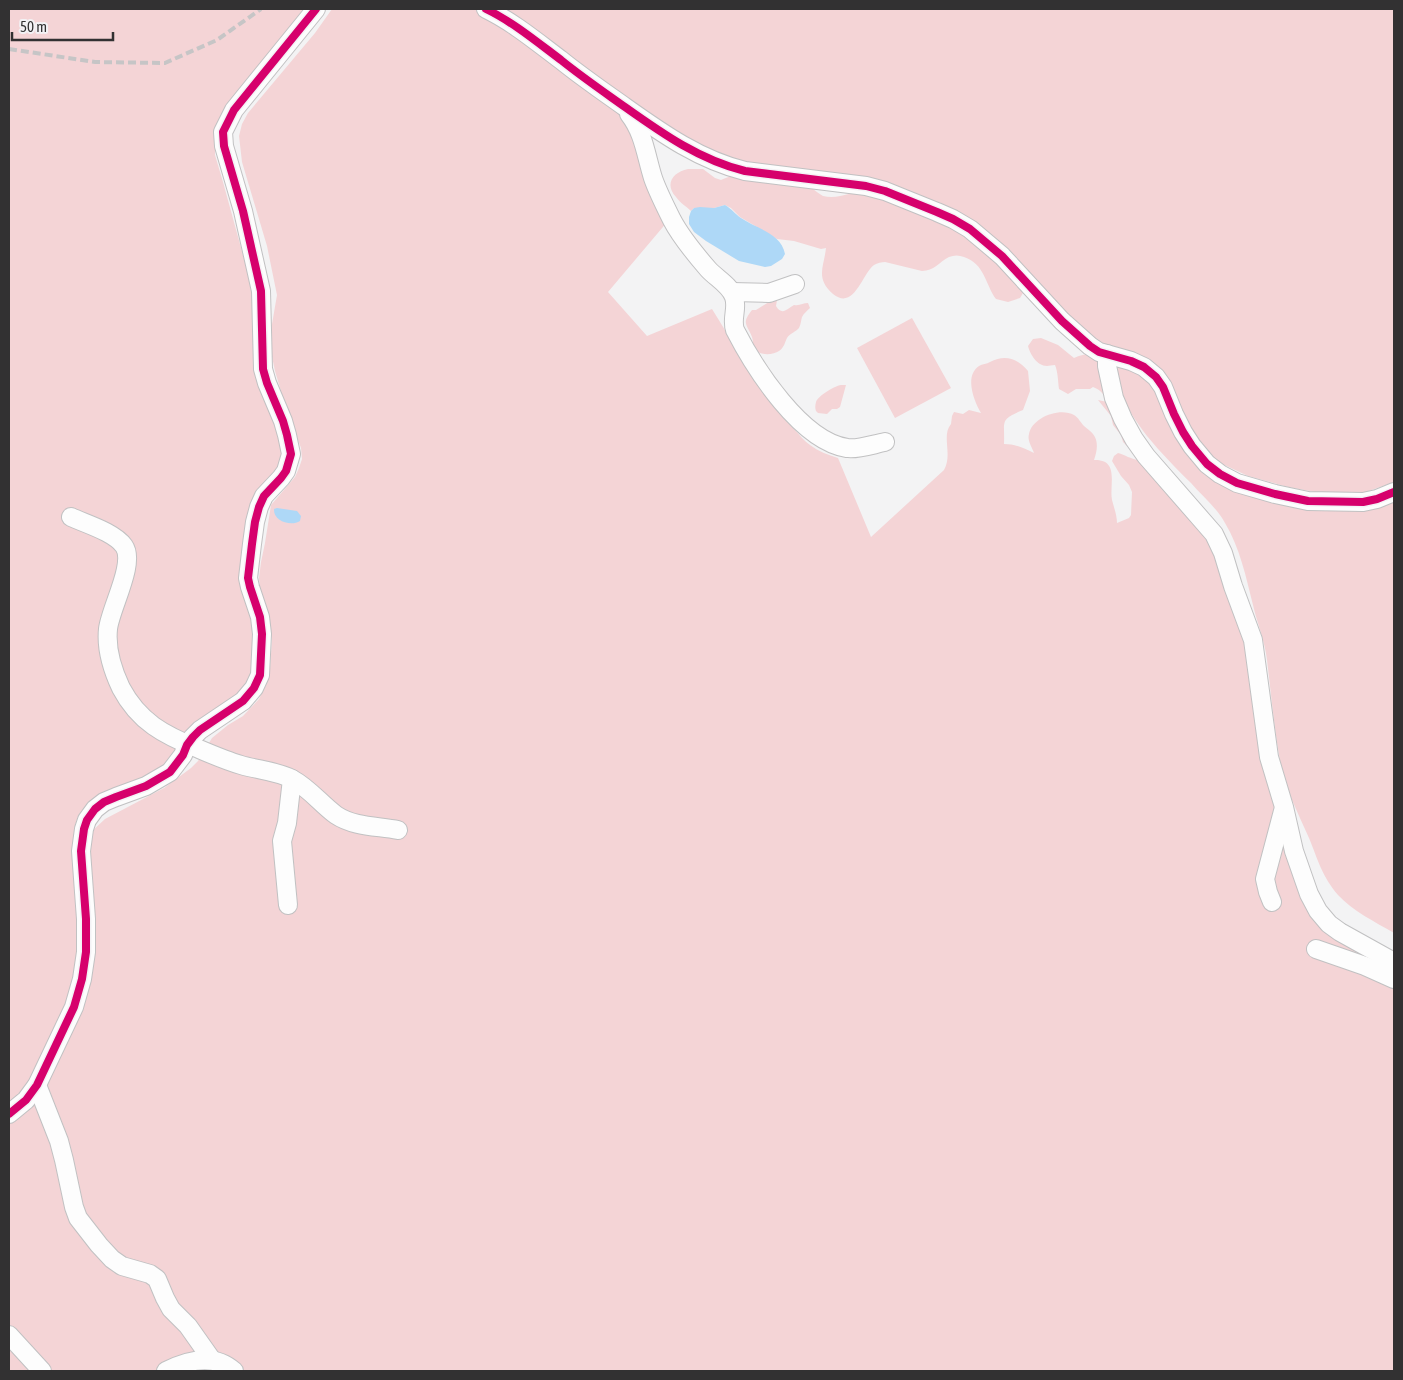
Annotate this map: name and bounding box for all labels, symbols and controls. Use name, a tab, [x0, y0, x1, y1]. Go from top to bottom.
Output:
scale bar	[12, 10, 114, 42]
text: 50 m	[20, 18, 47, 35]

